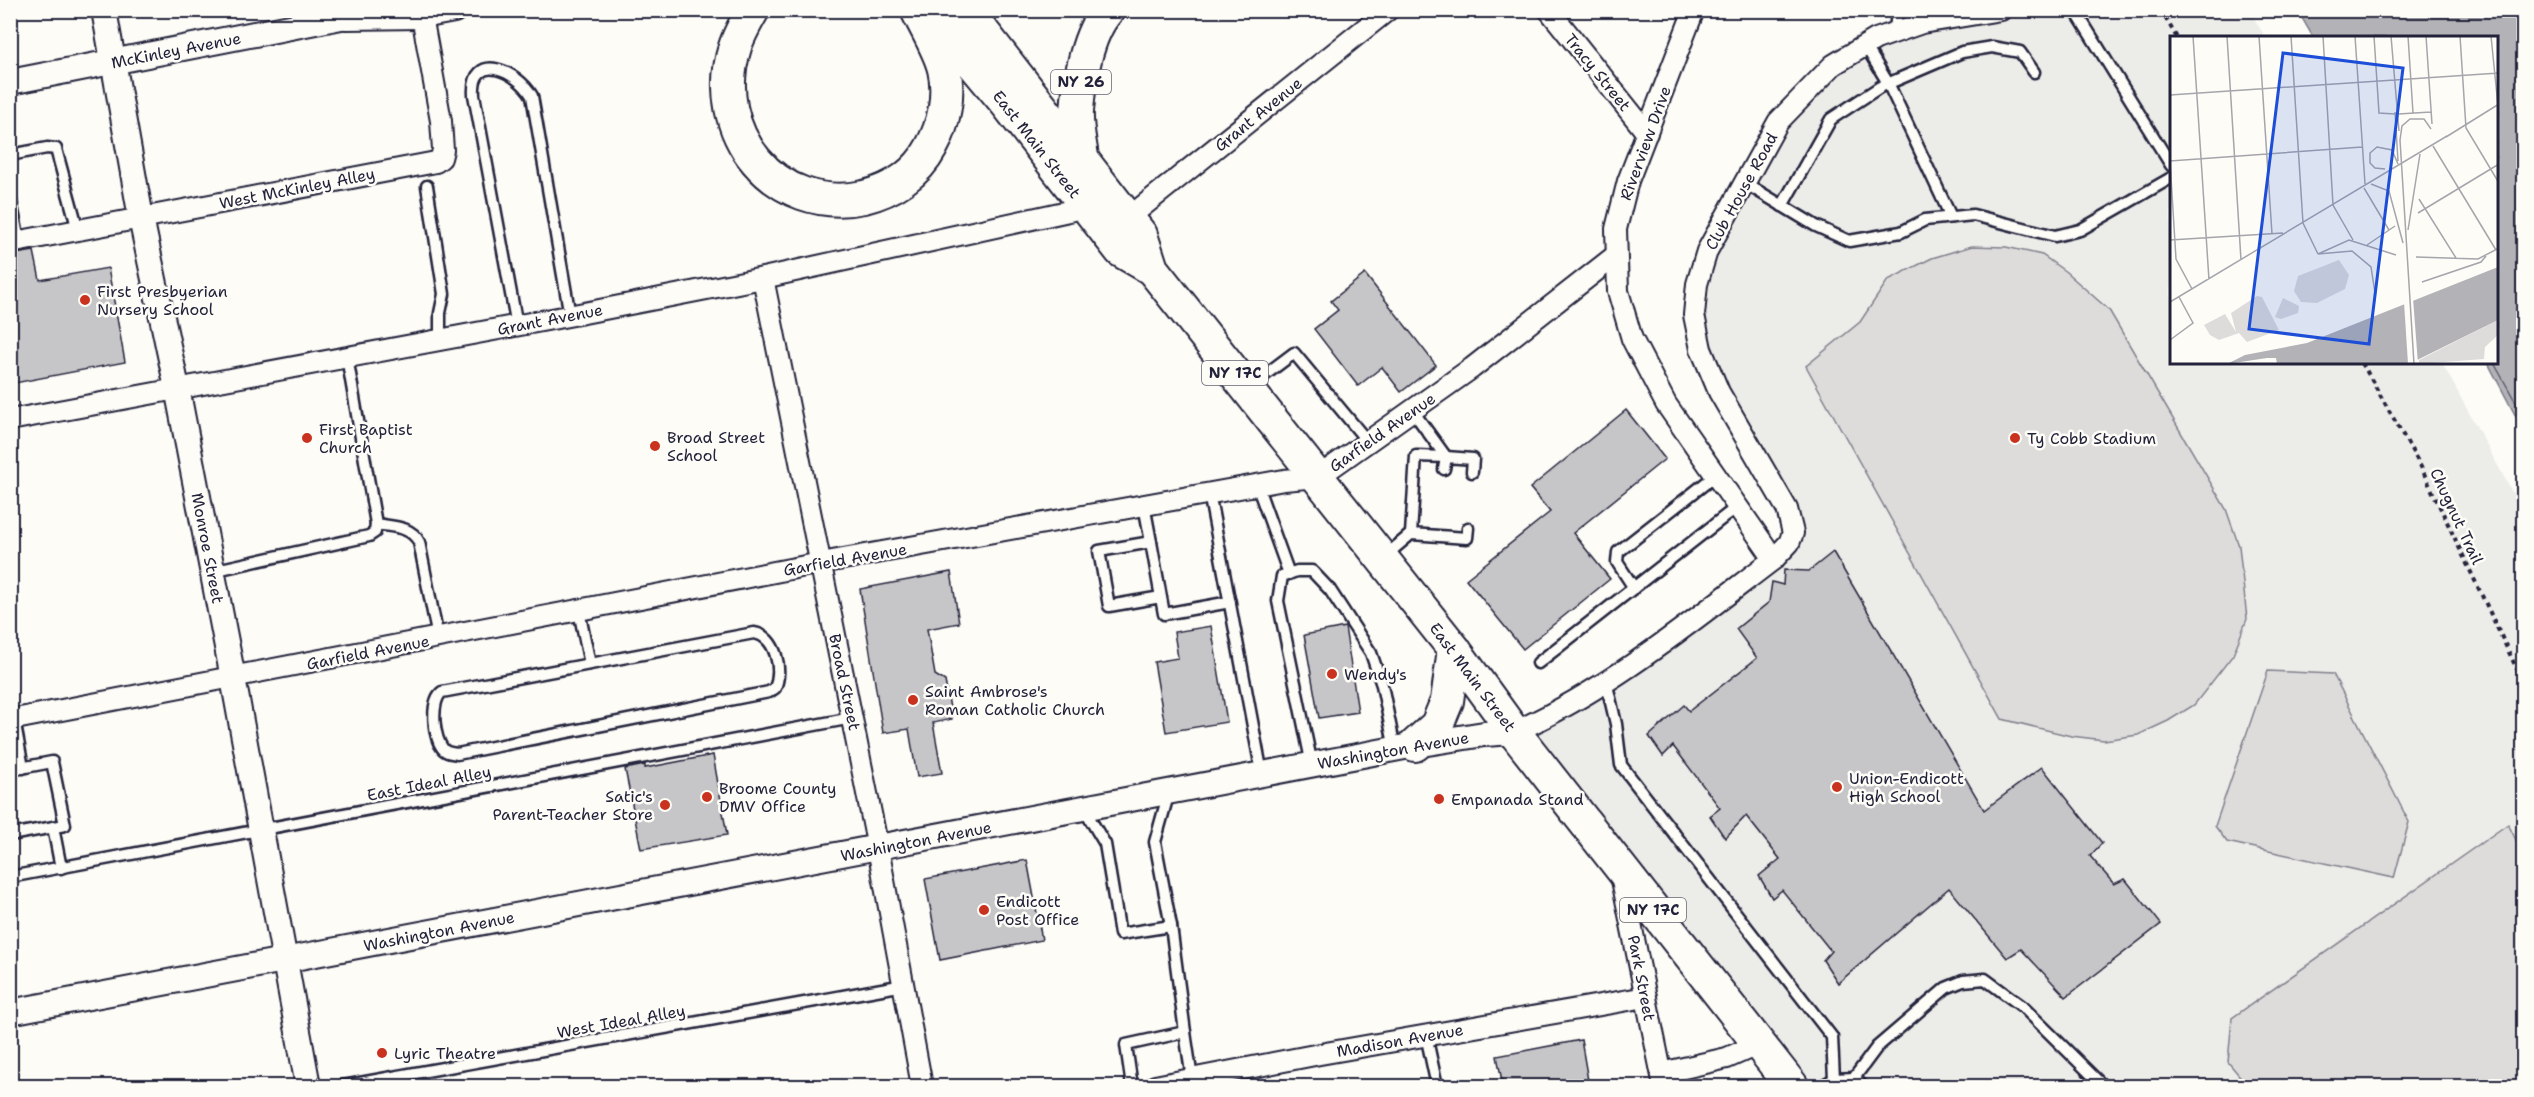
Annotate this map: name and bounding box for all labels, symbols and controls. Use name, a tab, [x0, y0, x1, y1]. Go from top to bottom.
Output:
street label: McKinley Avenue	[109, 28, 243, 73]
street label: Tracy Street	[1560, 29, 1635, 116]
inset map	[2170, 36, 2498, 364]
road number: NY 26	[1051, 70, 1111, 94]
street label: Grant Avenue	[1210, 73, 1307, 156]
street label: Riverview Drive	[1615, 83, 1676, 203]
street label: East Main Street	[988, 86, 1085, 203]
street label: Club House Road	[1700, 129, 1782, 254]
street label: West McKinley Alley	[217, 163, 377, 214]
place label: First Presbyerian Nursery School	[97, 281, 228, 320]
marker: First Presbyerian Nursery School	[78, 293, 92, 307]
street label: Grant Avenue	[496, 299, 605, 340]
road number: NY 17C	[1202, 361, 1268, 385]
street label: Garfield Avenue	[1325, 388, 1439, 477]
place label: First Baptist Church	[319, 419, 413, 458]
place label: Broad Street School	[667, 427, 765, 466]
place label: Ty Cobb Stadium	[2027, 428, 2156, 449]
marker: First Baptist Church	[300, 431, 314, 445]
marker: Ty Cobb Stadium	[2008, 431, 2022, 445]
marker: Broad Street School	[648, 439, 662, 453]
street label: Chugnut Trail	[2425, 465, 2488, 568]
street label: Monroe Street	[186, 491, 229, 605]
street label: Garfield Avenue	[782, 538, 908, 581]
street label: East Main Street	[1425, 618, 1521, 736]
street label: Garfield Avenue	[305, 630, 431, 675]
street label: Broad Street	[824, 632, 865, 732]
place label: Wendy's	[1344, 664, 1407, 685]
marker: Wendy's	[1325, 667, 1339, 681]
place label: Saint Ambrose's Roman Catholic Church	[925, 681, 1105, 720]
marker: Saint Ambrose's Roman Catholic Church	[906, 693, 920, 707]
street label: Washington Avenue	[1316, 727, 1471, 774]
street label: East Ideal Alley	[365, 761, 493, 806]
place label: Union-Endicott High School	[1849, 768, 1964, 807]
place label: Broome County DMV Office	[719, 778, 837, 817]
marker: Union-Endicott High School	[1830, 780, 1844, 794]
place label: Satic's Parent-Teacher Store	[493, 786, 653, 825]
place label: Empanada Stand	[1451, 789, 1584, 810]
marker: Broome County DMV Office	[700, 790, 714, 804]
marker: Empanada Stand	[1432, 792, 1446, 806]
marker: Satic's Parent-Teacher Store	[658, 798, 672, 812]
street label: Washington Avenue	[839, 817, 993, 866]
place label: Endicott Post Office	[996, 891, 1079, 930]
road number: NY 17C	[1620, 898, 1686, 922]
marker: Endicott Post Office	[977, 903, 991, 917]
street label: Washington Avenue	[362, 907, 516, 956]
street label: Park Street	[1623, 933, 1660, 1023]
street label: West Ideal Alley	[555, 1000, 687, 1043]
street label: Madison Avenue	[1335, 1019, 1465, 1062]
place label: Lyric Theatre	[394, 1043, 496, 1064]
marker: Lyric Theatre	[375, 1046, 389, 1060]

